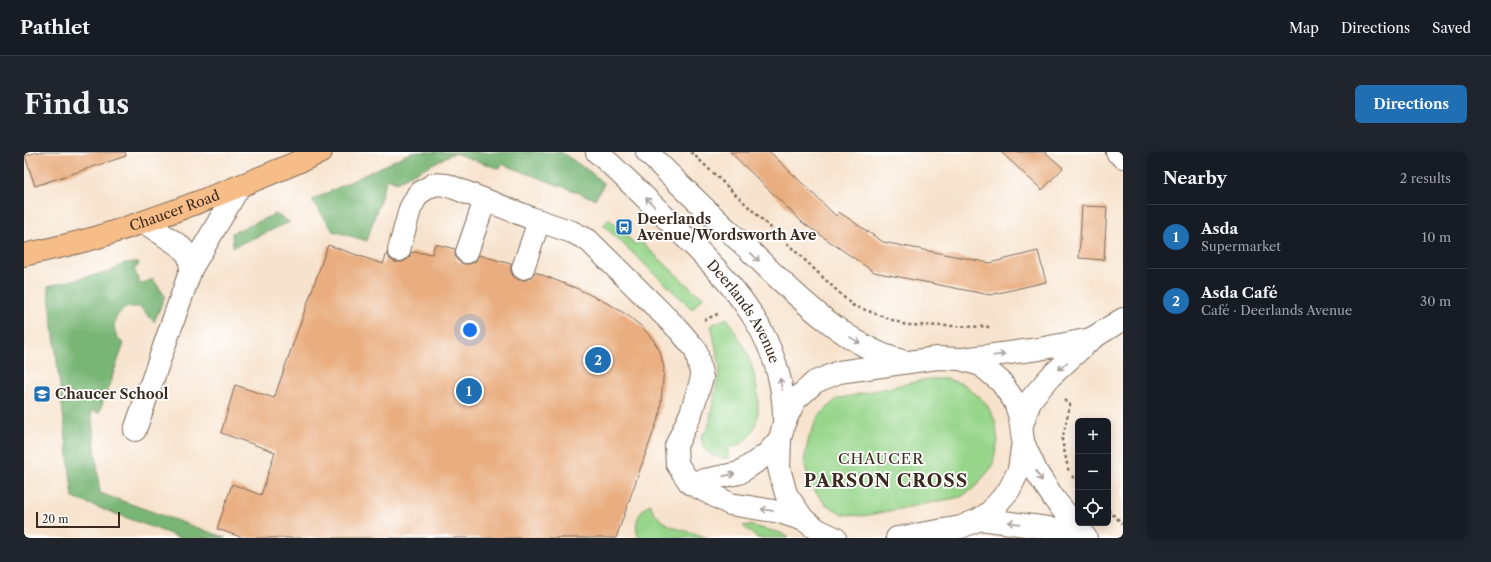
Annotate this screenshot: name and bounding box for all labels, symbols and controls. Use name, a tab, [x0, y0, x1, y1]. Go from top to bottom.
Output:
text: Pathlet	[20, 16, 90, 39]
text: Map	[1289, 19, 1319, 37]
text: Directions	[1341, 19, 1410, 37]
text: Saved	[1432, 19, 1471, 37]
button: Directions	[1355, 85, 1467, 123]
text: Find us	[24, 87, 129, 121]
text: Nearby	[1163, 168, 1227, 188]
text: 2 results	[1400, 170, 1451, 186]
street label: Chaucer Road	[127, 186, 223, 235]
one-way arrow	[645, 197, 655, 207]
place label: Deerlands Avenue/Wordsworth Ave	[636, 210, 816, 244]
bus stop icon: Deerlands Avenue/Wordsworth Ave	[614, 217, 634, 237]
text: Asda	[1201, 219, 1238, 238]
text: 1	[1173, 229, 1179, 245]
text: 10 m	[1422, 229, 1451, 245]
text: Supermarket	[1201, 238, 1281, 254]
one-way arrow	[750, 252, 760, 261]
street label: Deerlands Avenue	[703, 256, 784, 366]
text: Asda Café	[1201, 283, 1278, 302]
text: 2	[1172, 293, 1180, 309]
text: 30 m	[1420, 293, 1451, 309]
text: Café · Deerlands Avenue	[1201, 302, 1352, 318]
your location	[460, 320, 480, 340]
one-way arrow	[849, 336, 861, 344]
pin: 2	[585, 345, 611, 375]
one-way arrow	[992, 351, 1005, 359]
one-way arrow	[1057, 361, 1068, 370]
pin: 1	[456, 376, 482, 406]
one-way arrow	[776, 378, 784, 391]
school or university icon: Chaucer School	[32, 384, 52, 404]
place label: Chaucer School	[55, 385, 169, 403]
map controls	[1075, 418, 1111, 526]
button: +	[1075, 418, 1111, 454]
district label: CHAUCER	[838, 449, 924, 468]
button: −	[1075, 454, 1111, 490]
district label: PARSON CROSS	[804, 470, 968, 492]
one-way arrow	[1035, 470, 1043, 481]
one-way arrow	[722, 471, 735, 479]
button: locate	[1075, 490, 1111, 526]
one-way arrow	[761, 506, 774, 514]
scale bar	[36, 510, 120, 529]
text: 20 m	[42, 512, 68, 526]
one-way arrow	[1007, 519, 1020, 527]

